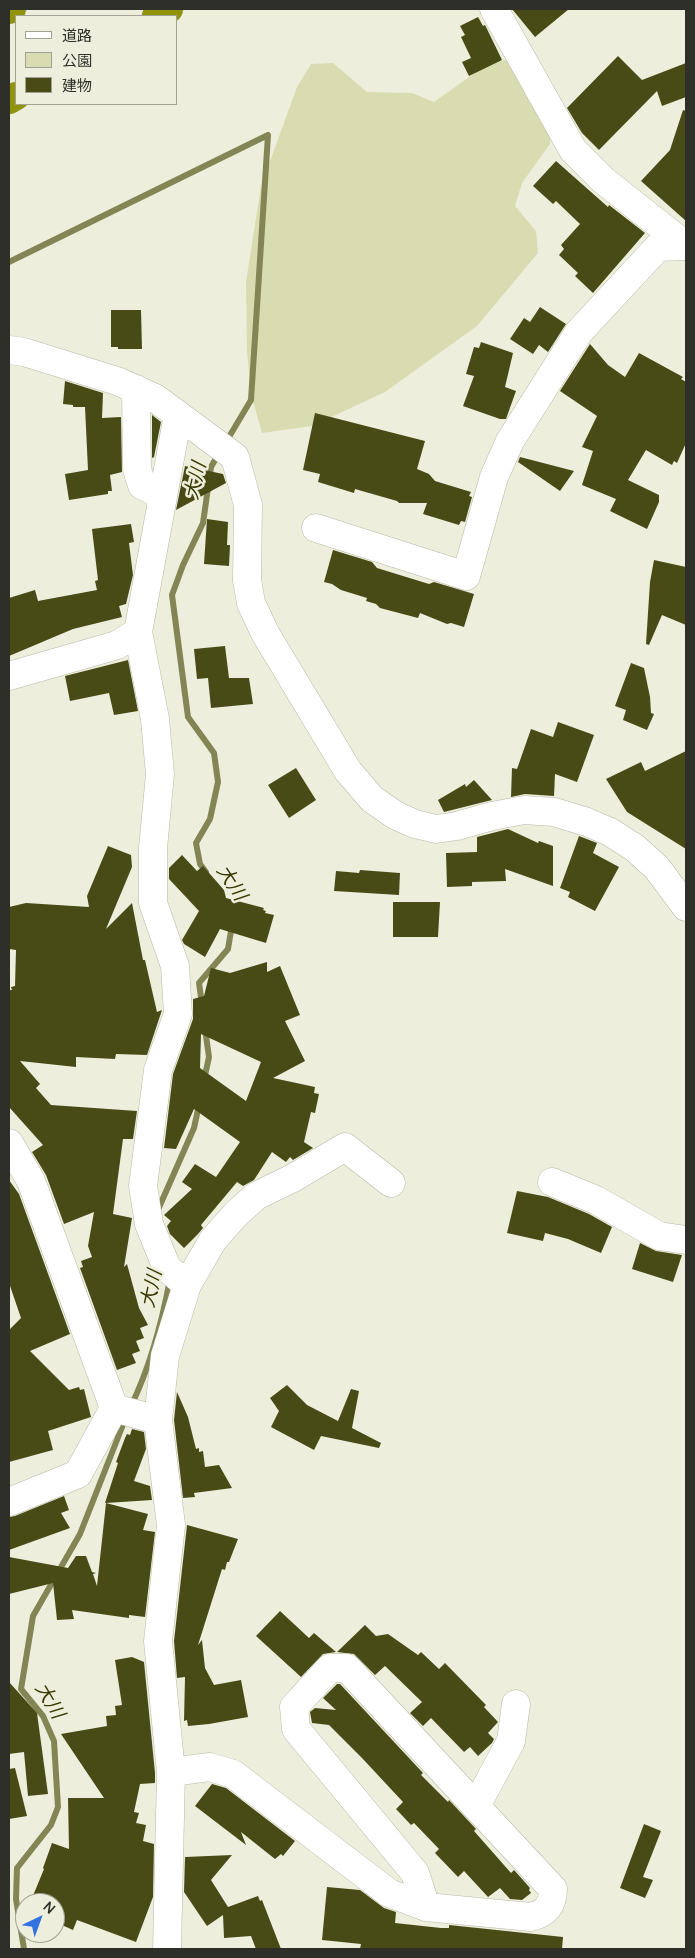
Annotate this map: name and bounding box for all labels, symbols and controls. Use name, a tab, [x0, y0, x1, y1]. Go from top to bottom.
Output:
legend	[15, 15, 178, 105]
text: 道路	[62, 25, 92, 46]
text: 公園	[62, 50, 92, 71]
text: 建物	[62, 75, 92, 96]
water label: 大川	[181, 460, 211, 502]
water label: 大川	[211, 861, 251, 905]
water label: 大川	[137, 1268, 167, 1310]
water label: 大川	[29, 1679, 69, 1723]
north arrow	[15, 1893, 65, 1943]
text: N	[40, 1897, 60, 1918]

